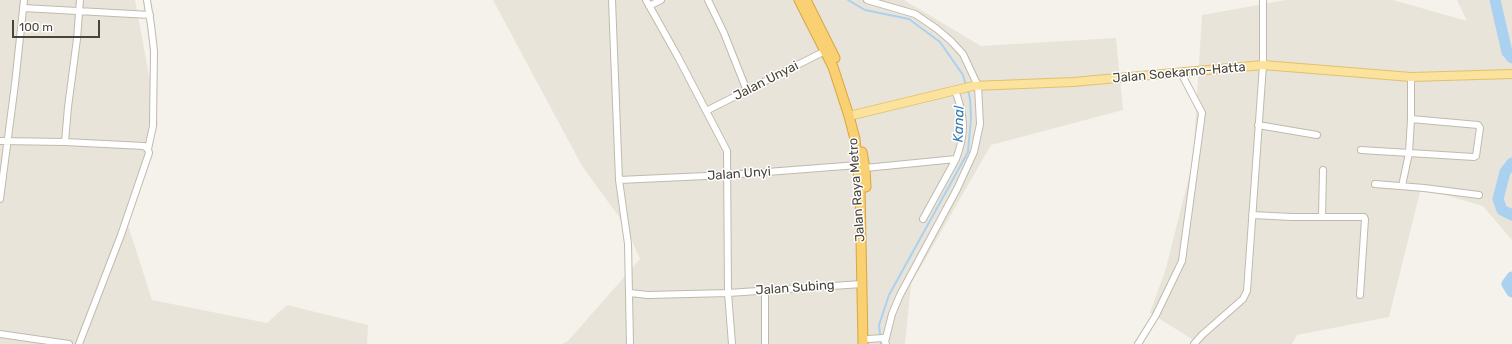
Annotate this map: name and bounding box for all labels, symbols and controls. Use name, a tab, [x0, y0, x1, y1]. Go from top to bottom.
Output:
scale bar	[14, 12, 102, 38]
text: 100 m	[19, 20, 53, 34]
street label: Jalan Unyai	[731, 58, 801, 104]
street label: Jalan Soekarno-Hatta	[1112, 59, 1246, 87]
water label: Kanal	[950, 105, 968, 143]
street label: Jalan Raya Metro	[846, 137, 868, 243]
street label: Jalan Unyi	[707, 164, 771, 184]
street label: Jalan Subing	[755, 277, 835, 299]

